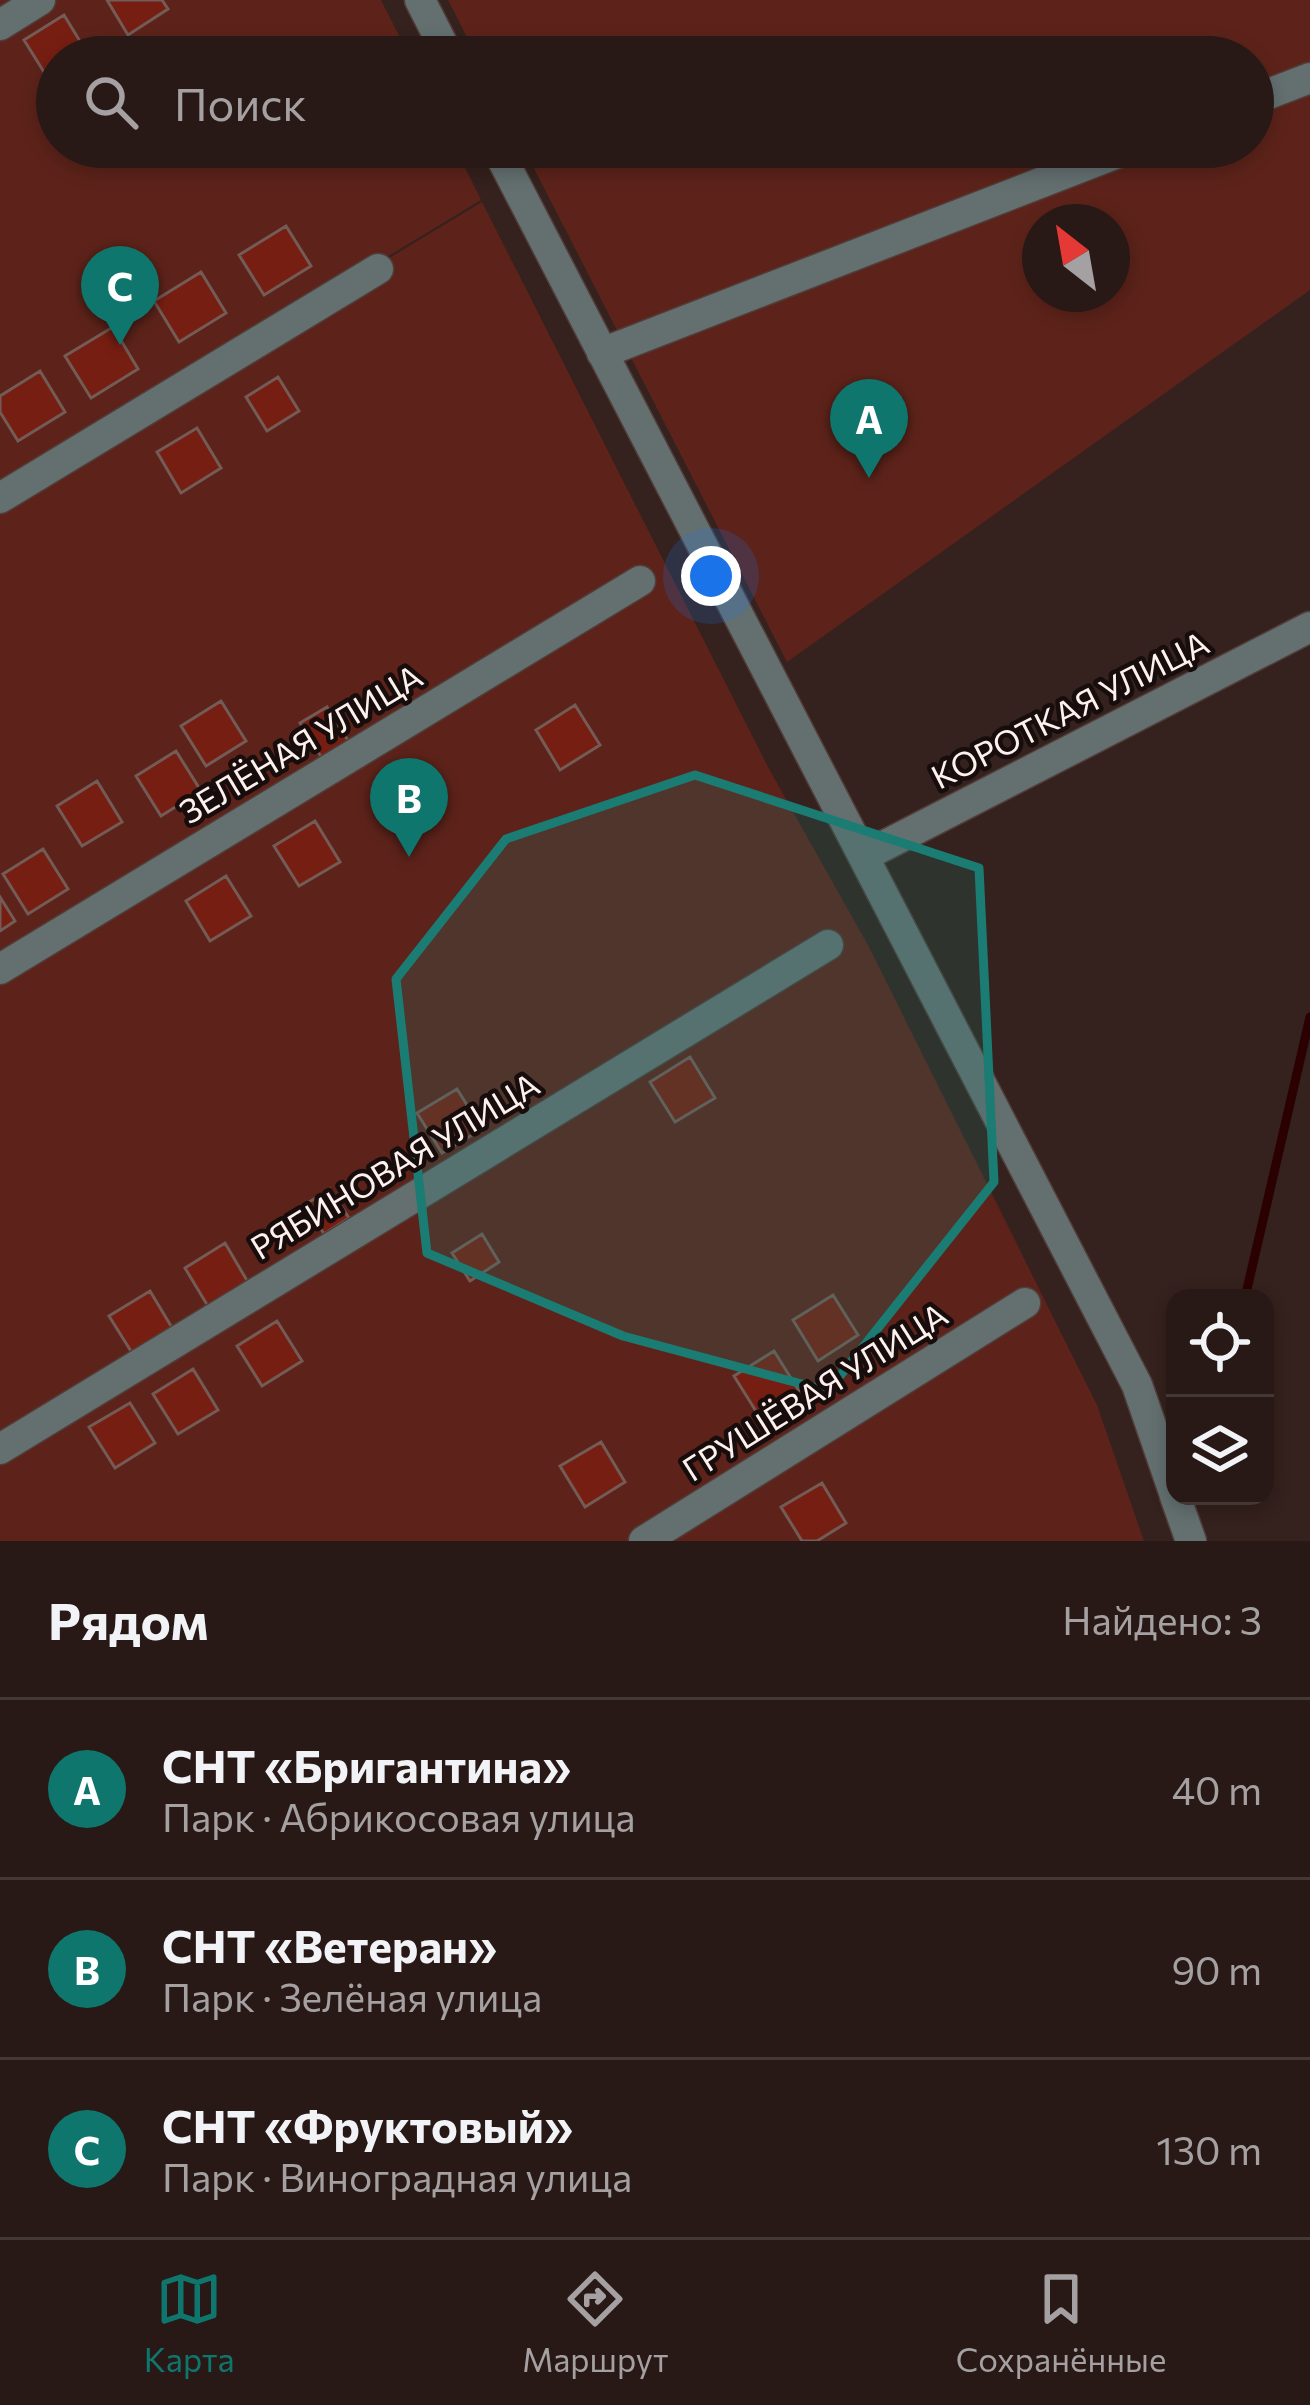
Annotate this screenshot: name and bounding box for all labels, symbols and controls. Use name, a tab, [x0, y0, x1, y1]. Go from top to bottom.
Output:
search box	[36, 36, 1274, 168]
icon: search	[78, 69, 144, 135]
text: Поиск	[174, 75, 307, 130]
north arrow	[1022, 204, 1130, 312]
pin: C	[81, 246, 159, 345]
pin: A	[830, 379, 908, 478]
your location	[681, 546, 741, 606]
street label: КОРОТКАЯ УЛИЦА	[924, 621, 1215, 796]
street label: ЗЕЛЁНАЯ УЛИЦА	[172, 654, 429, 831]
pin: B	[370, 758, 448, 857]
street label: РЯБИНОВАЯ УЛИЦА	[243, 1062, 546, 1267]
map controls	[1166, 1289, 1274, 1505]
button: locate	[1166, 1289, 1274, 1397]
street label: ГРУШЁВАЯ УЛИЦА	[674, 1293, 954, 1489]
button: layers	[1166, 1397, 1274, 1505]
text: Рядом	[48, 1588, 209, 1651]
text: Найдено: 3	[1062, 1595, 1262, 1643]
text: СНТ «Бригантина»	[162, 1737, 571, 1792]
text: A	[73, 1765, 101, 1813]
text: 40 m	[1172, 1765, 1262, 1813]
text: Парк · Абрикосовая улица	[162, 1792, 635, 1840]
text: СНТ «Ветеран»	[162, 1917, 497, 1972]
text: B	[74, 1945, 100, 1993]
text: 90 m	[1171, 1945, 1262, 1993]
text: Парк · Зелёная улица	[162, 1972, 542, 2020]
text: СНТ «Фруктовый»	[162, 2097, 573, 2152]
text: C	[74, 2125, 100, 2173]
text: 130 m	[1156, 2125, 1262, 2173]
text: Парк · Виноградная улица	[162, 2152, 632, 2200]
tab: Карта	[144, 2266, 235, 2379]
tab: Маршрут	[522, 2266, 668, 2379]
tab: Сохранённые	[956, 2266, 1166, 2379]

